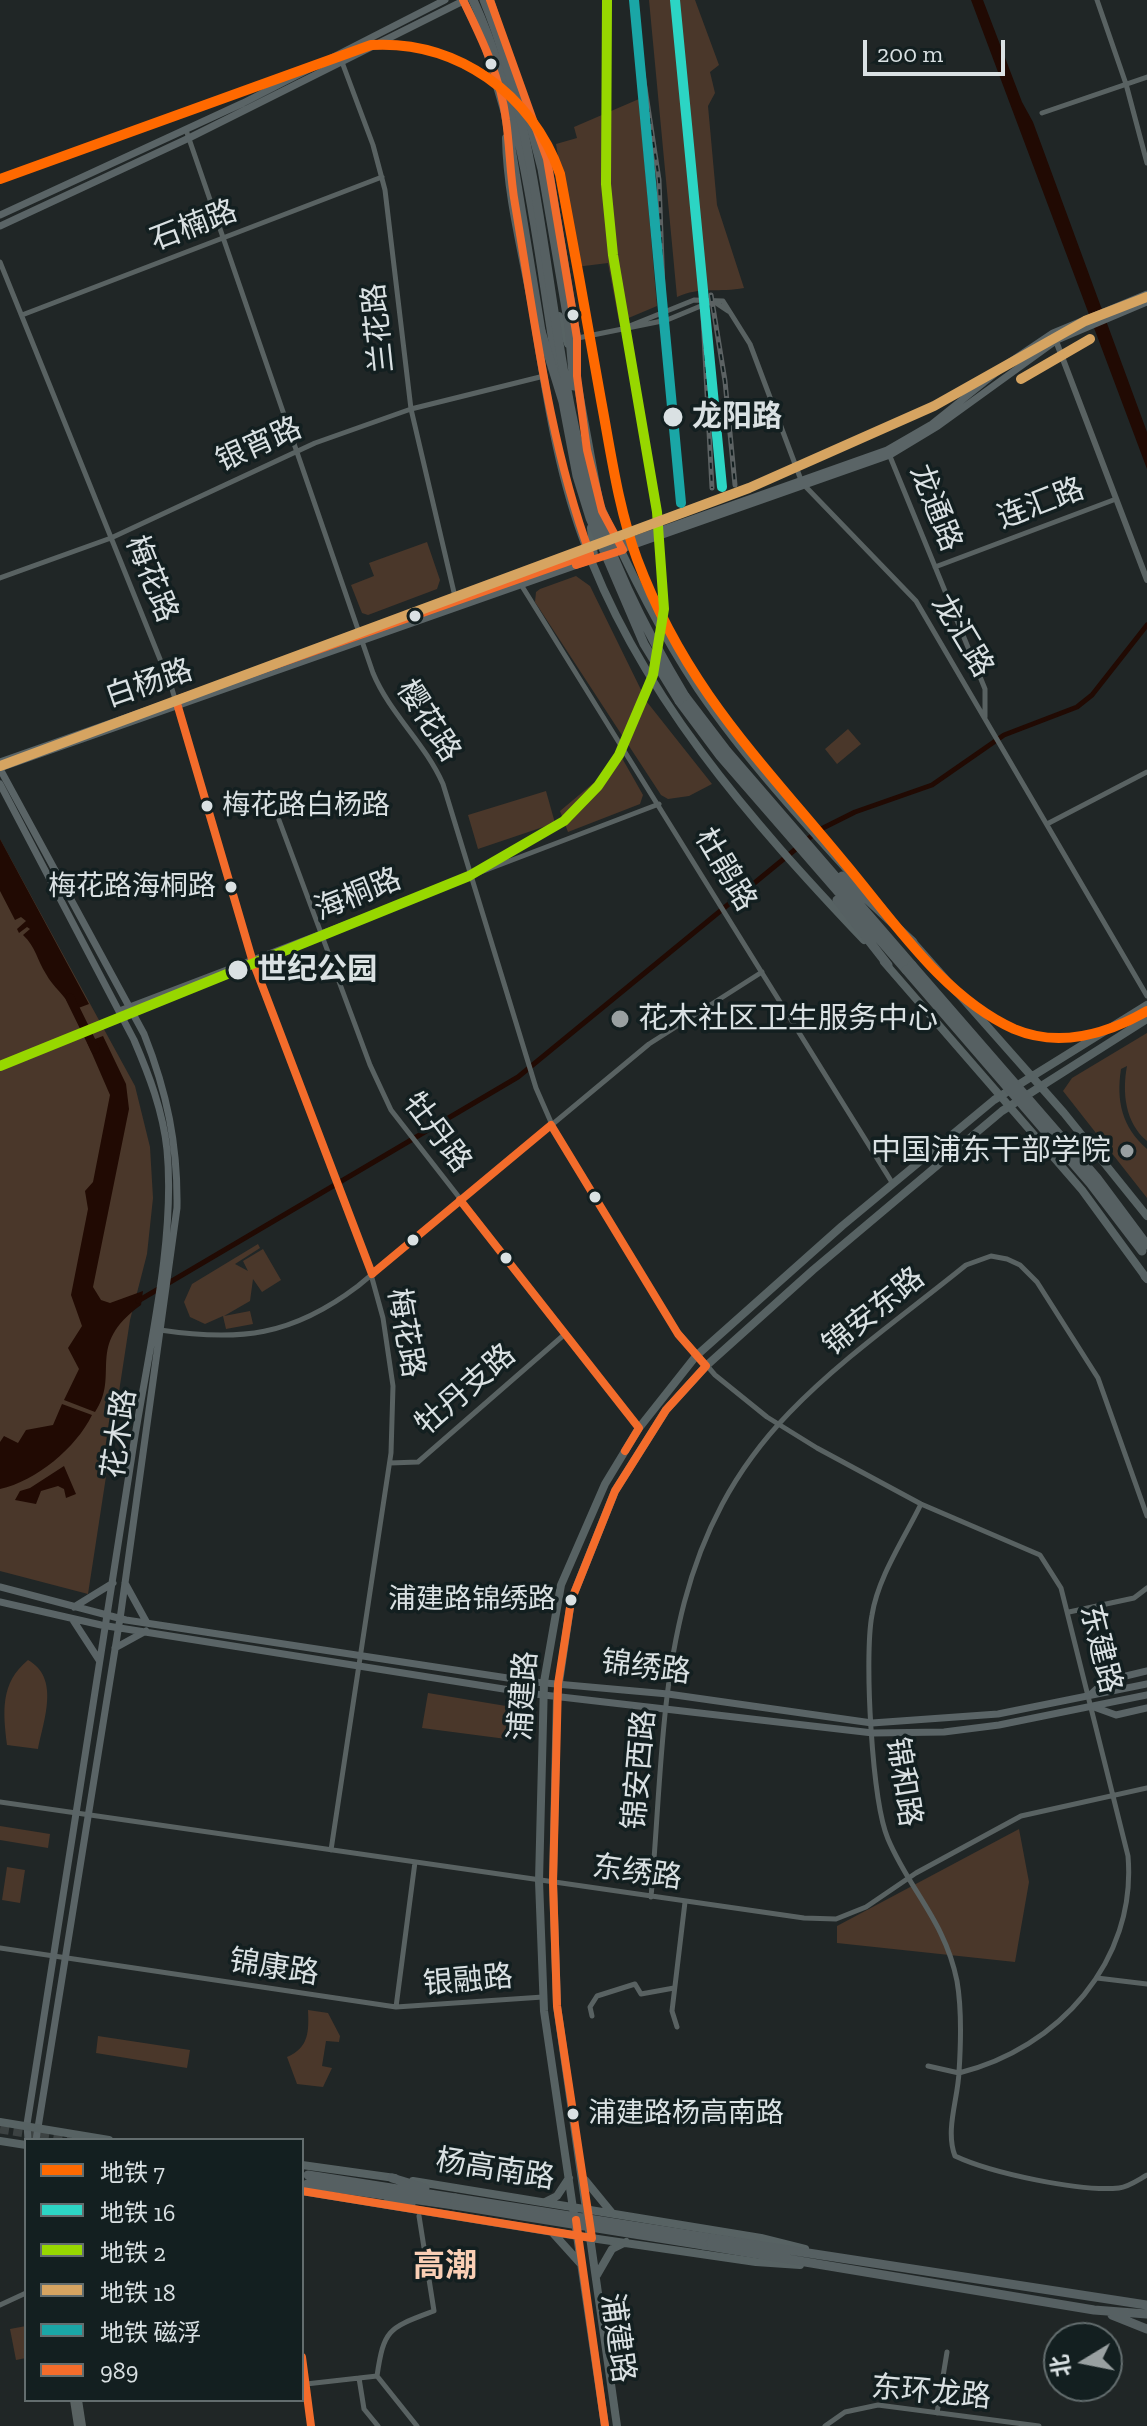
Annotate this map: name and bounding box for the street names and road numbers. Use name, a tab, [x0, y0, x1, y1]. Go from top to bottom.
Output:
street label: 石楠路	[146, 193, 242, 259]
street label: 兰花路	[356, 281, 402, 375]
street label: 银宵路	[211, 410, 307, 480]
street label: 龙通路	[901, 460, 969, 556]
street label: 连汇路	[993, 471, 1089, 537]
street label: 梅花路	[117, 531, 185, 627]
street label: 龙汇路	[923, 588, 1001, 684]
street label: 白杨路	[101, 652, 197, 716]
street label: 樱花路	[388, 673, 468, 769]
street label: 杜鹃路	[686, 822, 764, 918]
street label: 海桐路	[310, 861, 406, 929]
street label: 牡丹路	[396, 1086, 478, 1180]
street label: 锦安东路	[816, 1260, 932, 1364]
street label: 梅花路	[379, 1286, 431, 1380]
street label: 牡丹支路	[409, 1337, 523, 1443]
street label: 花木路	[96, 1387, 144, 1481]
street label: 东建路	[1072, 1601, 1128, 1697]
street label: 锦绣路	[599, 1645, 693, 1691]
street label: 浦建路	[503, 1650, 545, 1742]
street label: 锦安西路	[617, 1709, 663, 1831]
street label: 锦和路	[878, 1735, 928, 1829]
street label: 东绣路	[590, 1849, 684, 1897]
street label: 锦康路	[227, 1943, 321, 1993]
street label: 银融路	[422, 1959, 514, 2003]
street label: 杨高南路	[433, 2143, 557, 2197]
street label: 浦建路	[593, 2291, 641, 2385]
street label: 东环龙路	[870, 2370, 992, 2416]

